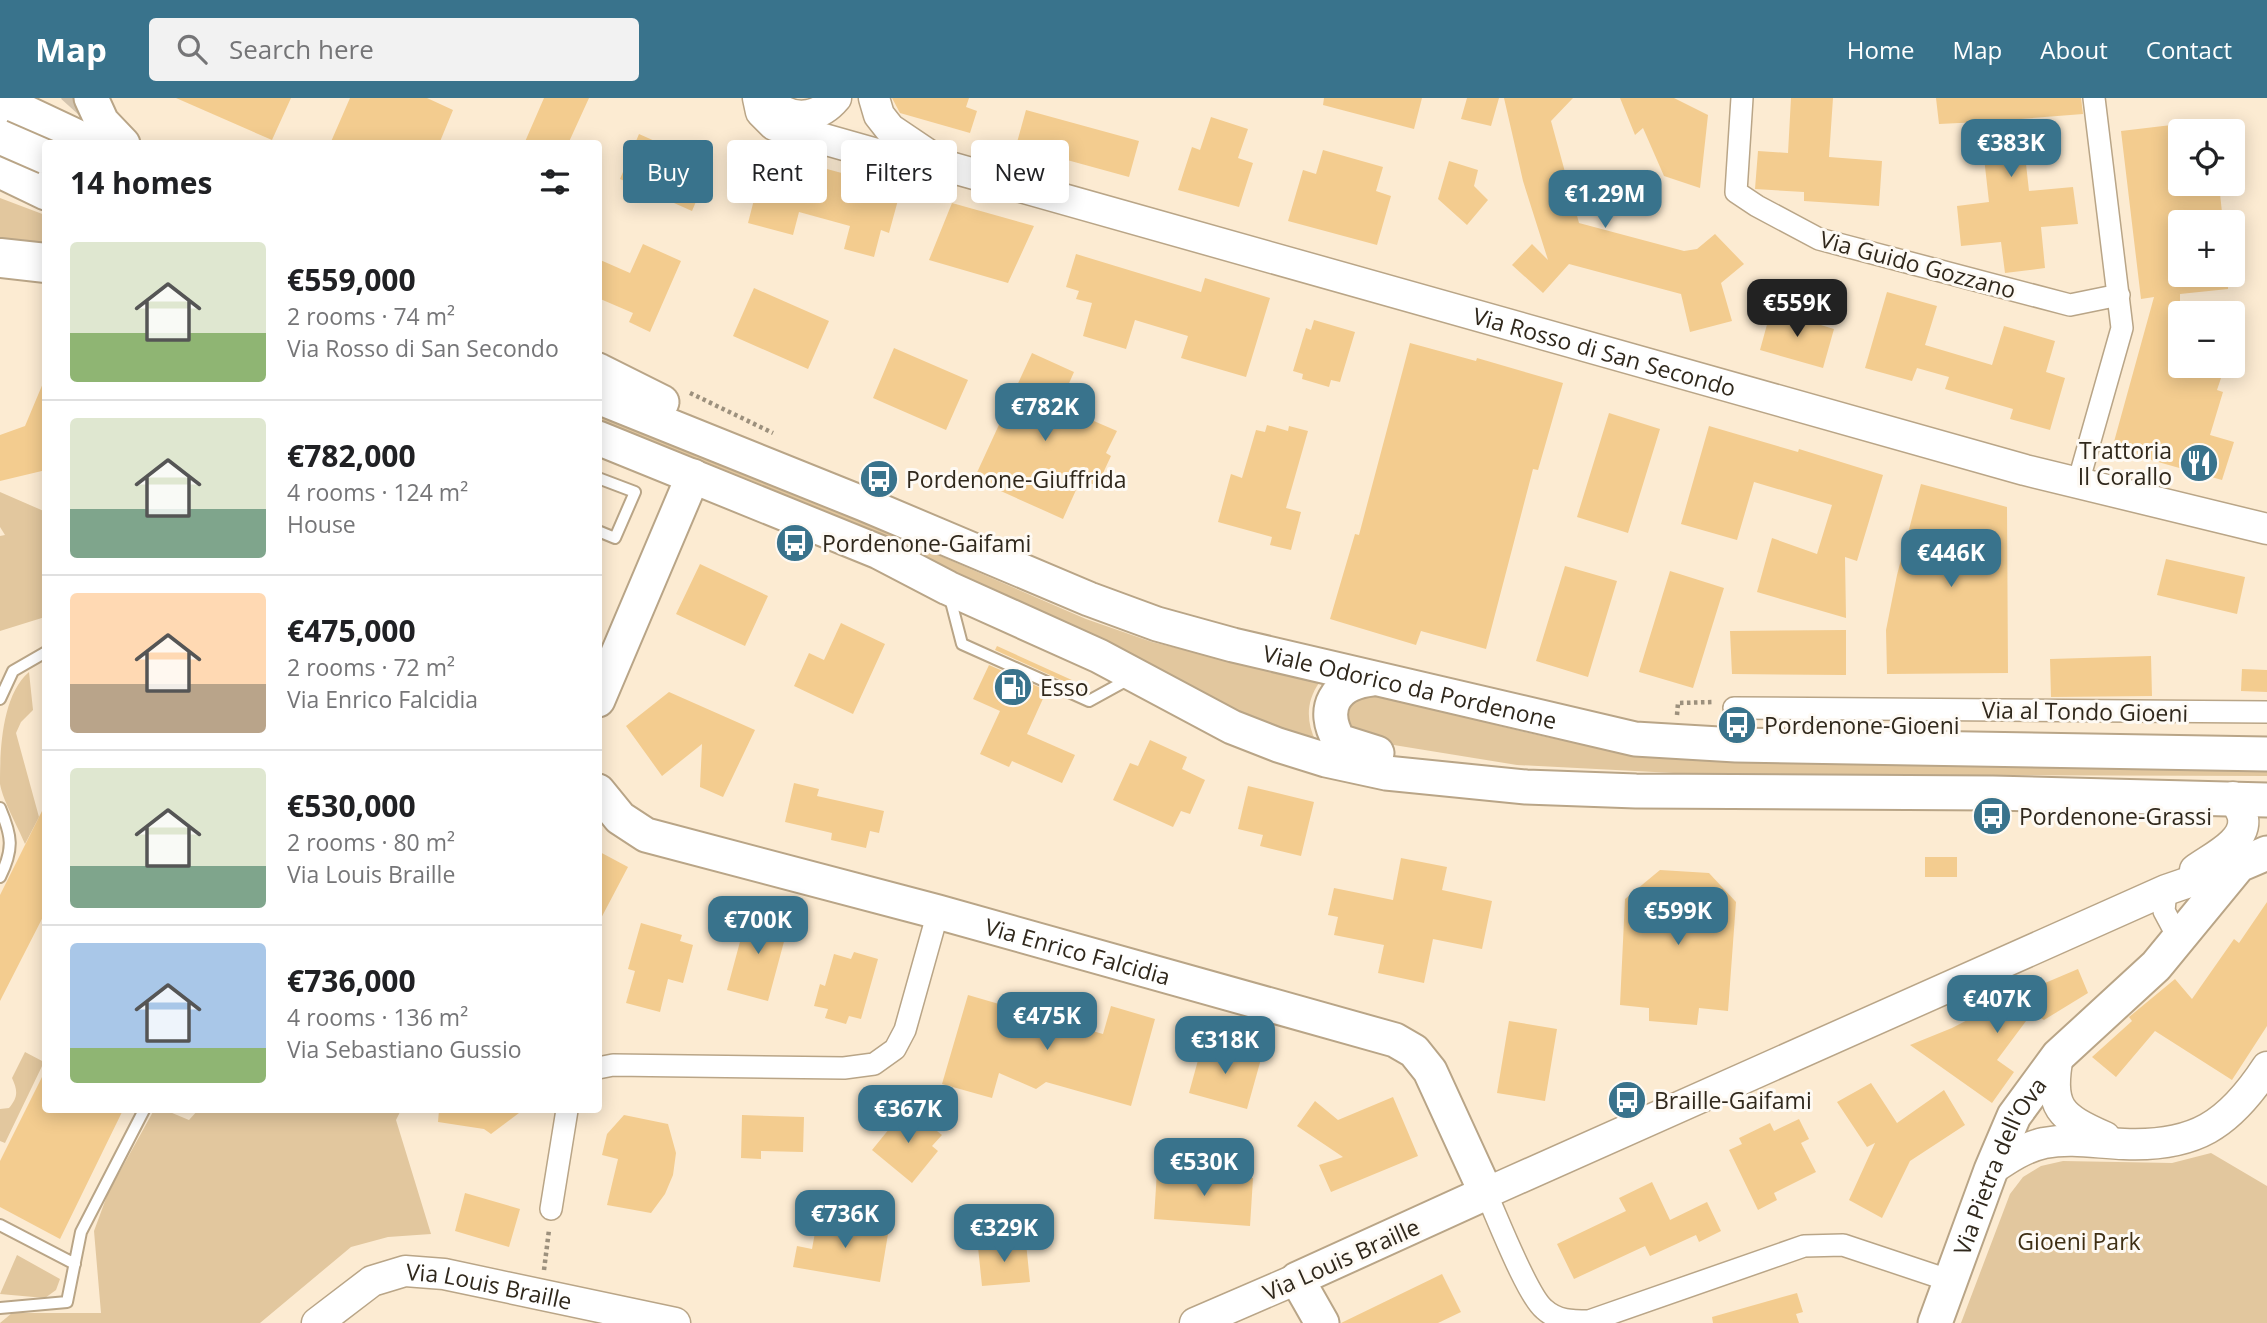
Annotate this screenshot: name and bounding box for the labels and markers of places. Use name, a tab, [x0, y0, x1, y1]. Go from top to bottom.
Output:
pin: €383K	[1962, 120, 2060, 179]
pin: €1.29M	[1548, 170, 1662, 230]
pin: €559K	[1748, 280, 1846, 339]
pin: €782K	[996, 384, 1094, 443]
place label: Trattoria Il Corallo	[2078, 434, 2172, 492]
restaurant icon: Trattoria Il Corallo	[2178, 442, 2220, 484]
bus stop icon: Pordenone-Giuffrida	[858, 458, 900, 500]
place label: Pordenone-Giuffrida	[906, 463, 1127, 495]
bus stop icon: Pordenone-Gaifami	[774, 522, 816, 564]
place label: Pordenone-Gaifami	[822, 527, 1031, 559]
pin: €446K	[1902, 530, 2000, 589]
fuel station icon: Esso	[992, 666, 1034, 708]
place label: Esso	[1040, 671, 1089, 703]
bus stop icon: Pordenone-Gioeni	[1716, 704, 1758, 746]
place label: Pordenone-Gioeni	[1764, 709, 1960, 741]
bus stop icon: Pordenone-Grassi	[1971, 795, 2013, 837]
place label: Pordenone-Grassi	[2019, 800, 2212, 832]
pin: €599K	[1629, 888, 1727, 947]
pin: €700K	[709, 896, 807, 956]
pin: €407K	[1948, 976, 2046, 1035]
pin: €475K	[998, 992, 1096, 1052]
pin: €318K	[1176, 1016, 1274, 1076]
bus stop icon: Braille-Gaifami	[1606, 1079, 1648, 1121]
place label: Braille-Gaifami	[1654, 1084, 1812, 1116]
pin: €367K	[859, 1086, 957, 1145]
pin: €530K	[1155, 1138, 1253, 1198]
pin: €736K	[796, 1190, 894, 1250]
pin: €329K	[955, 1204, 1053, 1264]

